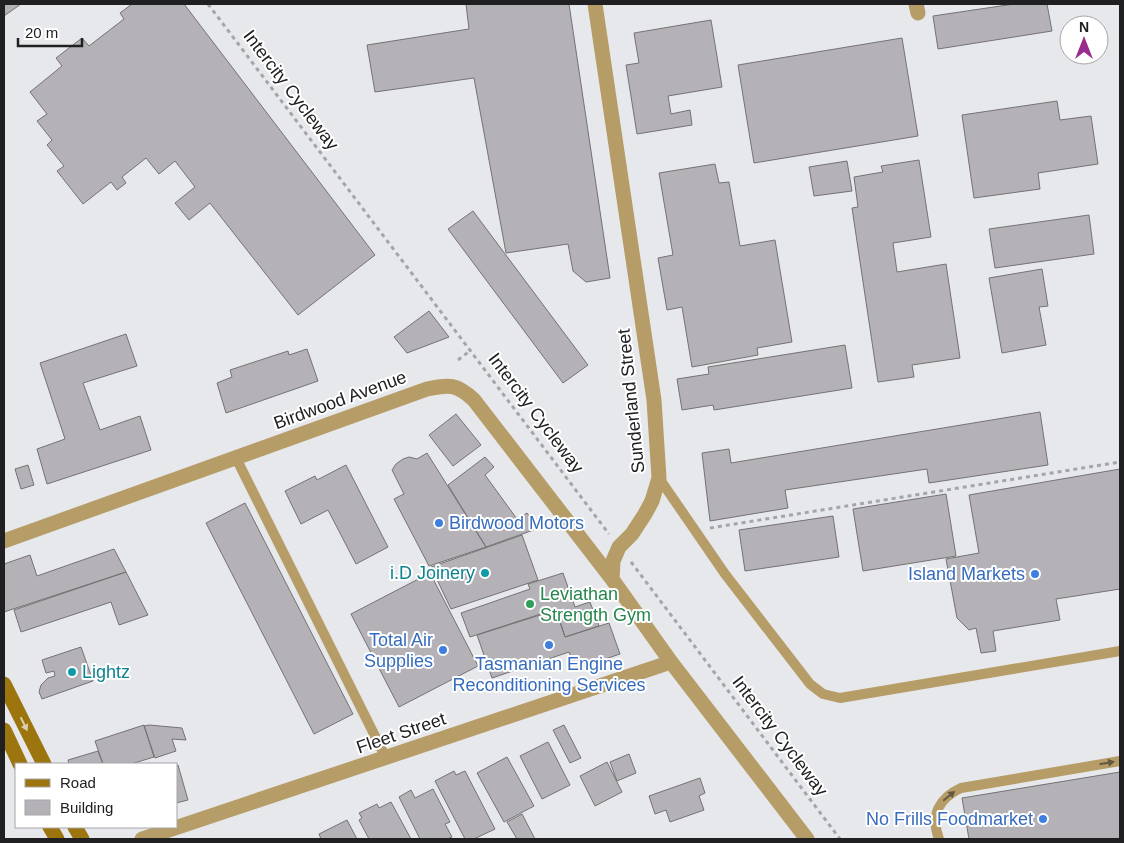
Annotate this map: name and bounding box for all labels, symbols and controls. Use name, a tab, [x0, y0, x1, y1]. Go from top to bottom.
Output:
scale bar	[18, 15, 81, 47]
north arrow	[1059, 15, 1109, 65]
text: N	[1079, 19, 1089, 35]
text: 20 m	[25, 24, 58, 41]
street label: Intercity Cycleway	[239, 26, 343, 154]
street label: Sunderland Street	[613, 328, 649, 474]
street label: Intercity Cycleway	[484, 349, 588, 477]
street label: Birdwood Avenue	[271, 367, 409, 433]
place label: Birdwood Motors	[449, 513, 584, 533]
marker: Birdwood Motors	[433, 517, 445, 529]
place label: i.D Joinery	[390, 563, 475, 583]
place label: Island Markets	[908, 564, 1025, 584]
marker: i.D Joinery	[479, 567, 491, 579]
marker: Island Markets	[1029, 568, 1041, 580]
place label: Leviathan Strength Gym	[540, 584, 651, 625]
marker: Leviathan Strength Gym	[524, 598, 536, 610]
place label: Total Air Supplies	[364, 630, 433, 671]
marker: Tasmanian Engine Reconditioning Services	[543, 639, 555, 651]
marker: Total Air Supplies	[437, 644, 449, 656]
place label: Tasmanian Engine Reconditioning Services	[452, 654, 646, 695]
place label: Lightz	[82, 662, 130, 682]
marker: Lightz	[66, 666, 78, 678]
street label: Intercity Cycleway	[728, 672, 832, 800]
street label: Fleet Street	[354, 708, 448, 758]
one-way arrow	[20, 717, 28, 731]
one-way arrow	[1099, 759, 1115, 767]
legend	[15, 763, 178, 828]
text: Road	[60, 774, 96, 791]
one-way arrow	[942, 790, 955, 801]
text: Building	[60, 799, 113, 816]
place label: No Frills Foodmarket	[866, 809, 1033, 829]
marker: No Frills Foodmarket	[1037, 813, 1049, 825]

